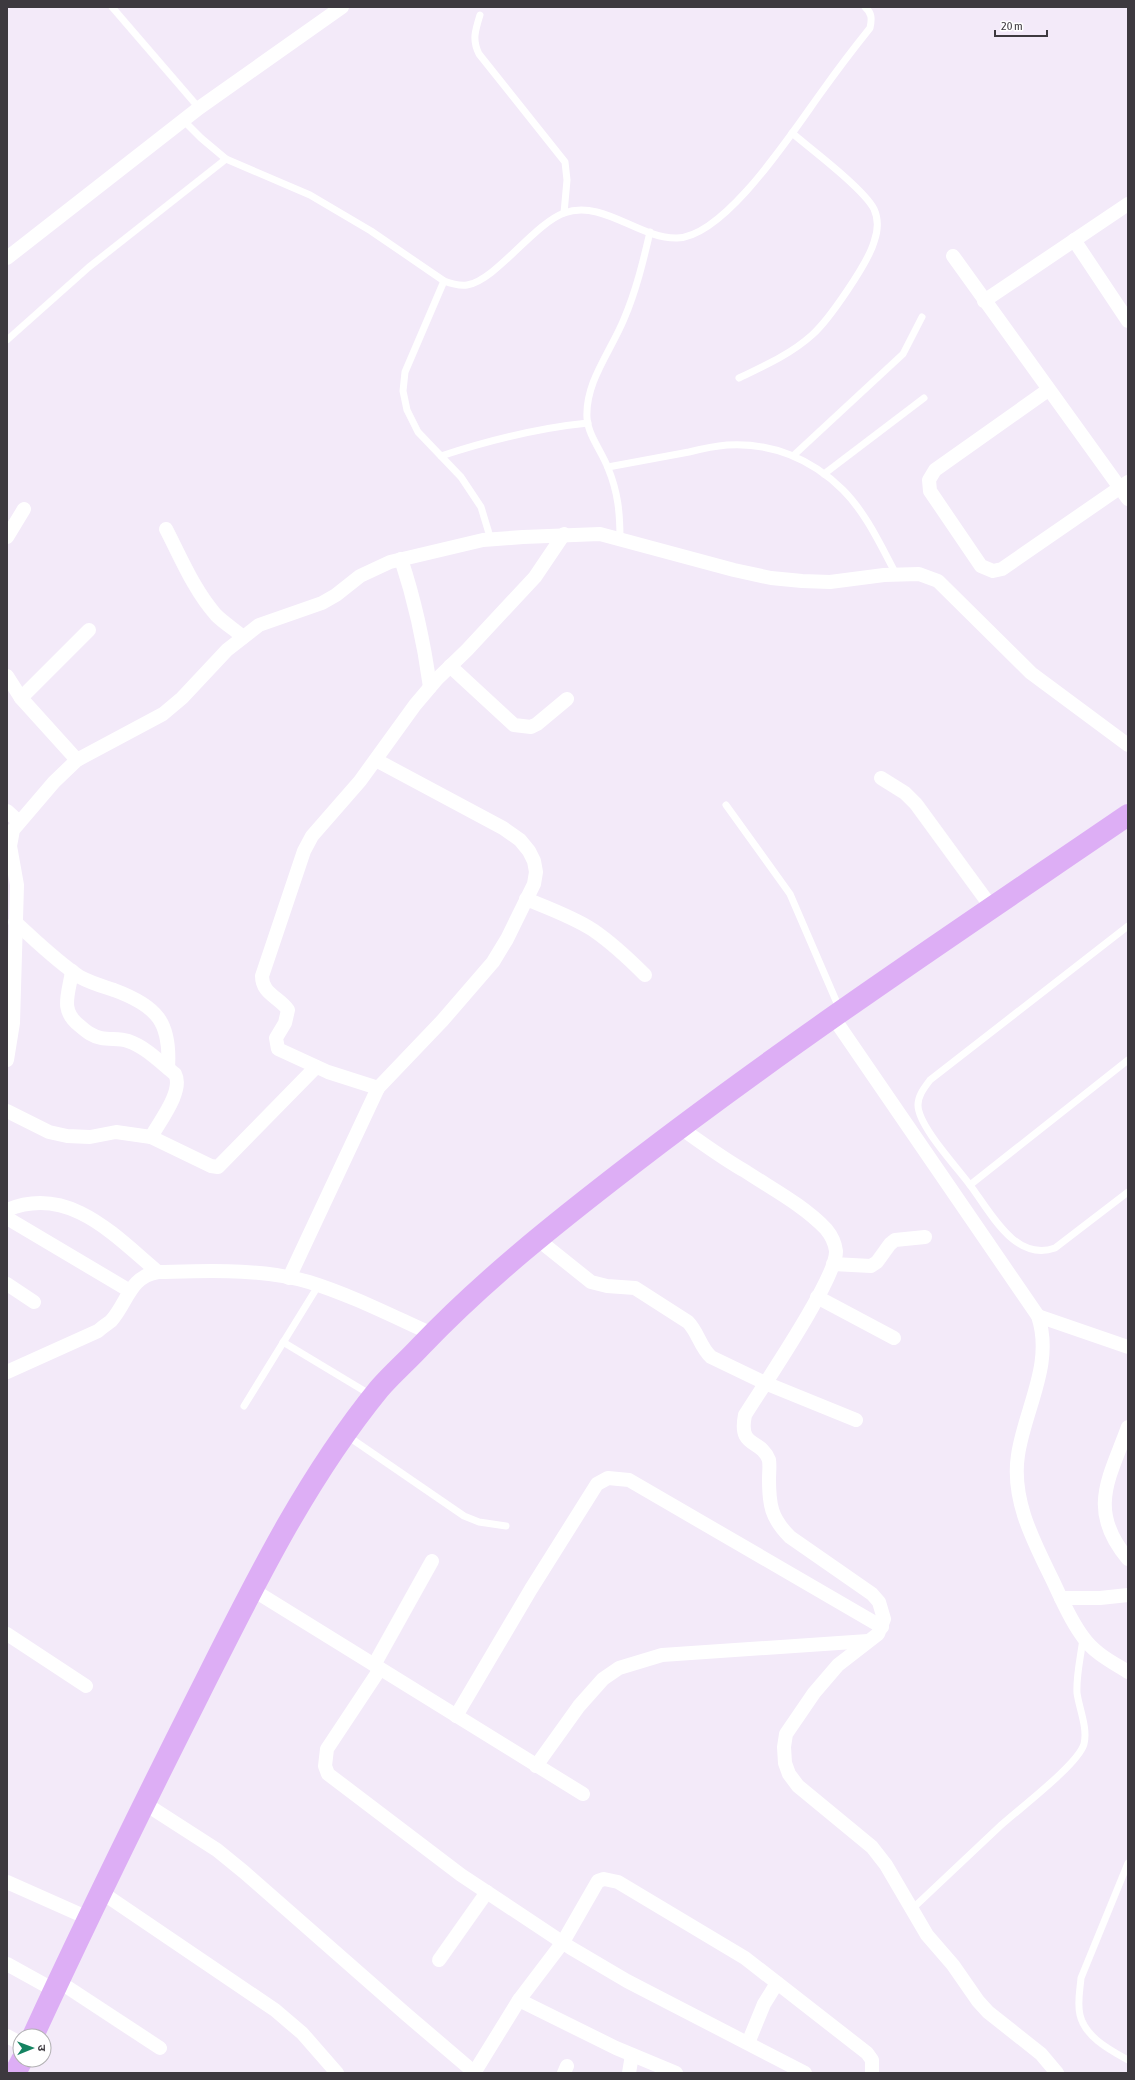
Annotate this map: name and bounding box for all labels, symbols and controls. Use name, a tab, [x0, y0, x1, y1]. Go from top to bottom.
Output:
scale bar	[995, 12, 1047, 38]
text: 20 m	[1001, 19, 1023, 33]
north arrow	[12, 2028, 52, 2068]
text: उ	[36, 2045, 48, 2052]

